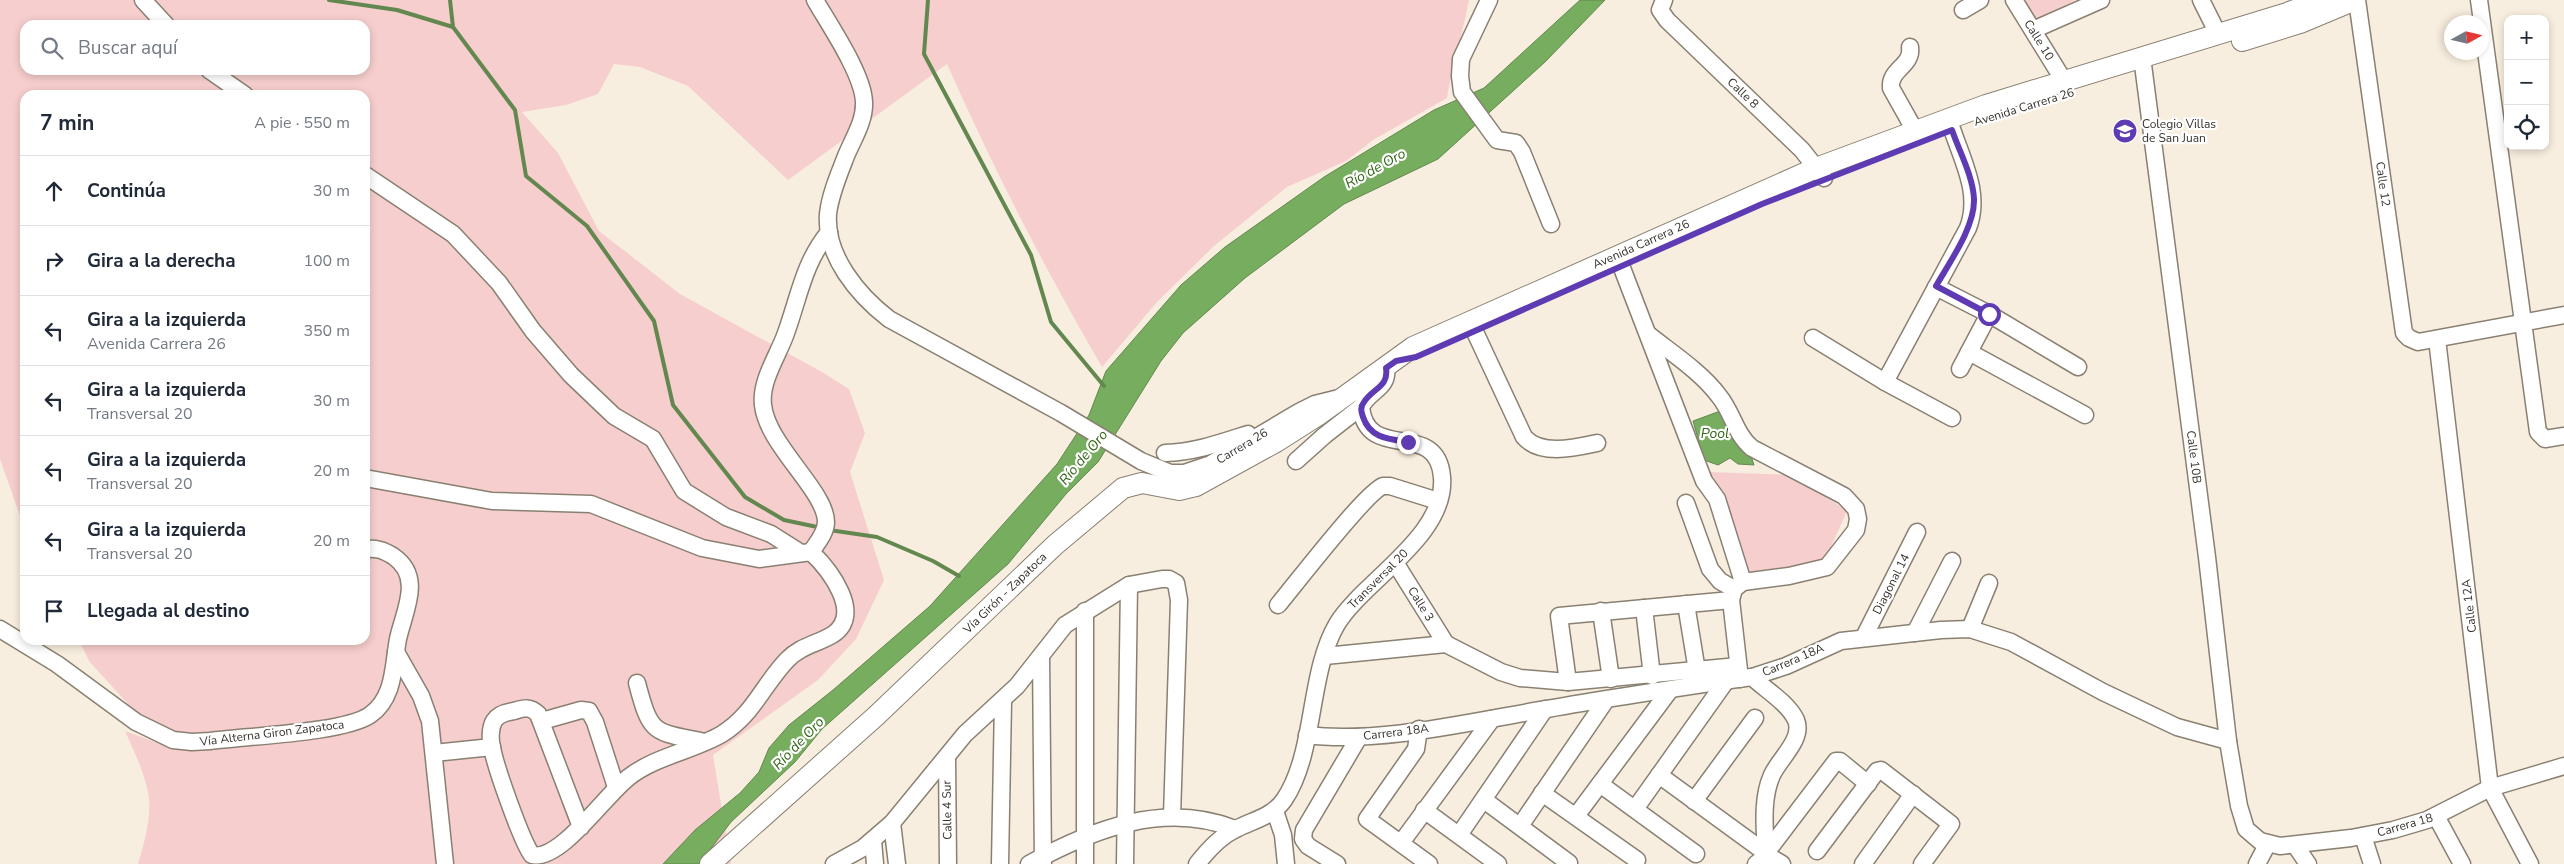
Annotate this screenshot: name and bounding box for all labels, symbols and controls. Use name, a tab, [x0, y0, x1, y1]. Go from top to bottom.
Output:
north arrow	[2444, 15, 2489, 60]
map controls	[2504, 15, 2549, 150]
button: +	[2504, 15, 2549, 60]
street label: Calle 10	[2020, 17, 2058, 63]
search box	[20, 20, 370, 75]
icon: search	[38, 34, 66, 62]
text: Buscar aquí	[78, 35, 177, 61]
button: −	[2504, 60, 2549, 105]
street label: Calle 8	[1724, 74, 1762, 112]
street label: Avenida Carrera 26	[1972, 84, 2076, 130]
button: locate	[2504, 105, 2549, 150]
text: 7 min	[40, 109, 94, 137]
text: A pie · 550 m	[254, 112, 350, 134]
place label: Colegio Villas de San Juan	[2142, 116, 2216, 146]
school or university icon: Colegio Villas de San Juan	[2112, 118, 2138, 144]
water label: Río de Oro	[1341, 144, 1409, 193]
street label: Calle 12	[2372, 161, 2394, 207]
icon: ahead	[40, 177, 68, 205]
text: Continúa	[87, 178, 166, 204]
text: 30 m	[313, 180, 350, 202]
street label: Avenida Carrera 26	[1590, 216, 1692, 272]
icon: right	[40, 247, 68, 275]
text: Gira a la derecha	[87, 248, 236, 274]
text: 100 m	[303, 250, 350, 272]
route start	[1978, 303, 2001, 326]
text: Gira a la izquierda	[87, 307, 246, 333]
icon: left	[40, 317, 68, 345]
text: 350 m	[303, 320, 350, 342]
text: Avenida Carrera 26	[87, 333, 226, 355]
text: Gira a la izquierda	[87, 377, 246, 403]
icon: left	[40, 387, 68, 415]
text: 30 m	[313, 390, 350, 412]
text: Transversal 20	[87, 403, 193, 425]
street label: Carrera 26	[1213, 424, 1271, 468]
water label: Pool	[1701, 424, 1729, 443]
water label: Río de Oro	[1055, 426, 1112, 489]
street label: Calle 10B	[2183, 430, 2205, 484]
route end	[1397, 431, 1420, 454]
text: Gira a la izquierda	[87, 447, 246, 473]
icon: left	[40, 457, 68, 485]
text: 20 m	[313, 460, 350, 482]
text: Transversal 20	[87, 473, 193, 495]
text: Gira a la izquierda	[87, 517, 246, 543]
icon: left	[40, 527, 68, 555]
text: 20 m	[313, 530, 350, 552]
text: Transversal 20	[87, 543, 193, 565]
street label: Transversal 20	[1344, 545, 1412, 613]
street label: Vía Girón - Zapatoca	[959, 549, 1050, 638]
street label: Diagonal 14	[1869, 551, 1913, 617]
street label: Calle 12A	[2458, 578, 2480, 634]
street label: Calle 3	[1404, 584, 1438, 624]
icon: arrive	[40, 597, 68, 625]
text: Llegada al destino	[87, 598, 249, 624]
street label: Carrera 18A	[1760, 640, 1827, 680]
water label: Río de Oro	[768, 713, 828, 774]
street label: Vía Alterna Giron Zapatoca	[198, 716, 345, 750]
street label: Carrera 18A	[1362, 720, 1430, 744]
street label: Calle 4 Sur	[938, 779, 956, 840]
street label: Carrera 18	[2375, 809, 2435, 841]

